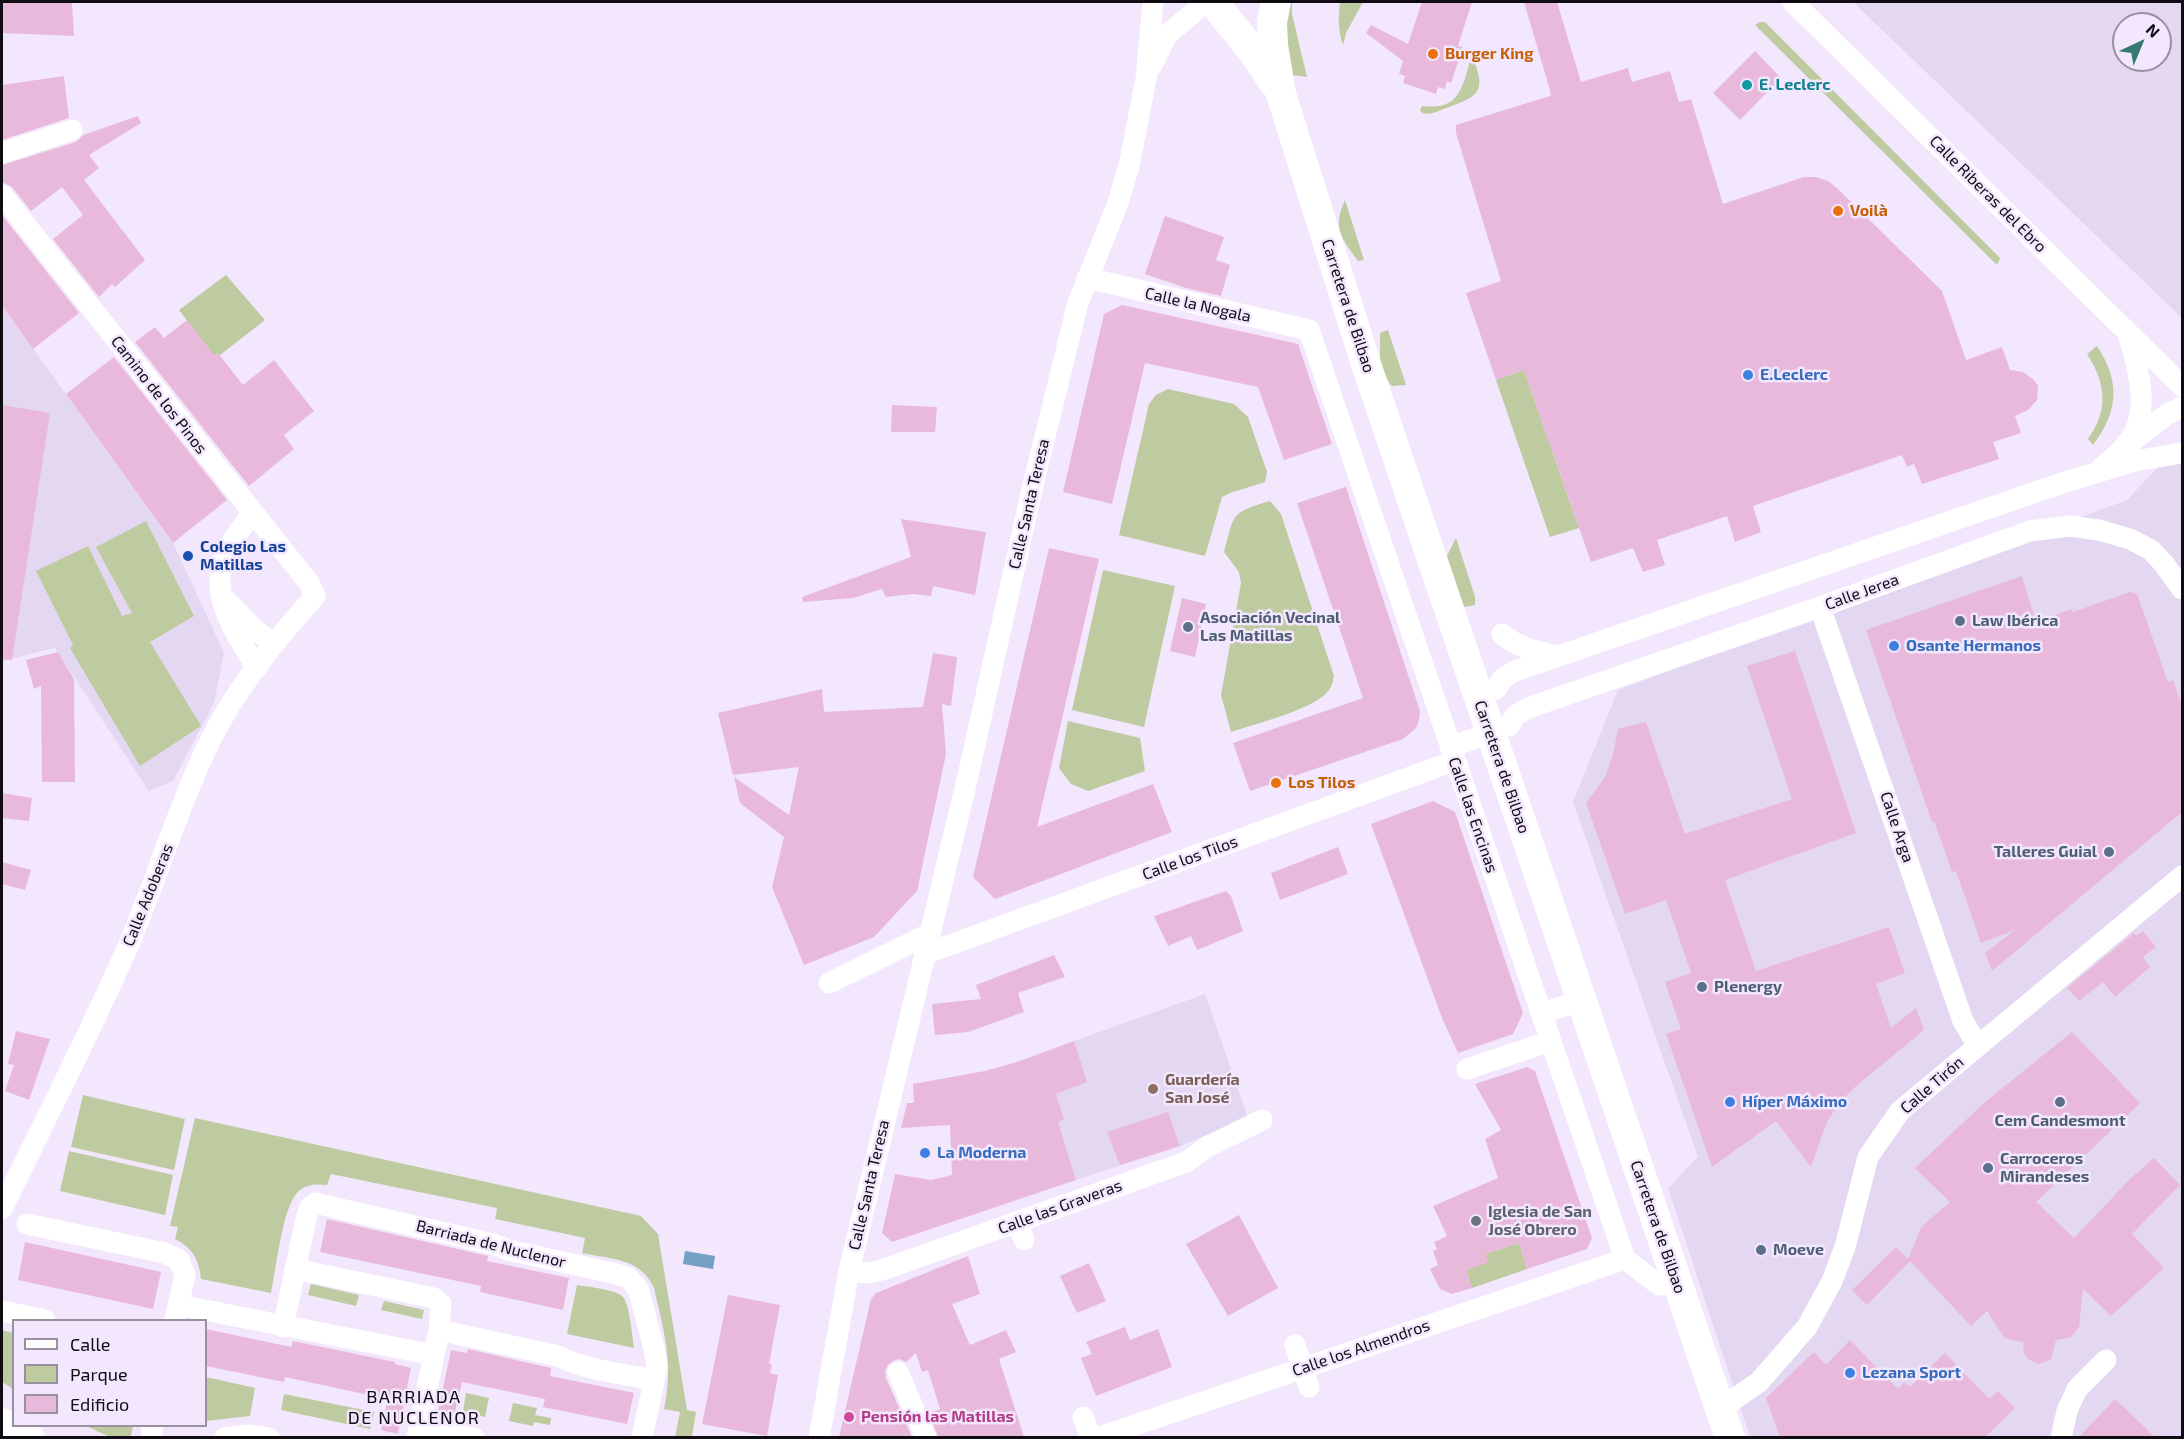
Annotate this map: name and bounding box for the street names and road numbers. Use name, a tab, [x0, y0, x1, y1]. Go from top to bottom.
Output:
street label: Calle Riberas del Ebro	[1926, 132, 2050, 256]
street label: Carretera de Bilbao	[1317, 237, 1379, 375]
street label: Calle la Nogala	[1143, 283, 1253, 327]
street label: Camino de los Pinos	[107, 332, 211, 458]
street label: Calle Santa Teresa	[1005, 437, 1053, 571]
street label: Calle Jerea	[1822, 570, 1902, 614]
street label: Carretera de Bilbao	[1470, 698, 1534, 836]
street label: Calle las Encinas	[1444, 755, 1502, 875]
street label: Calle Arga	[1876, 789, 1918, 865]
street label: Calle los Tilos	[1140, 832, 1240, 884]
street label: Calle Adoberas	[119, 841, 177, 949]
street label: Calle Tirón	[1896, 1052, 1968, 1118]
street label: Calle Santa Teresa	[845, 1118, 893, 1252]
street label: Carretera de Bilbao	[1626, 1158, 1690, 1296]
street label: Calle las Graveras	[995, 1176, 1125, 1238]
street label: Barriada de Nuclenor	[414, 1216, 568, 1272]
street label: Calle los Almendros	[1290, 1315, 1432, 1381]

